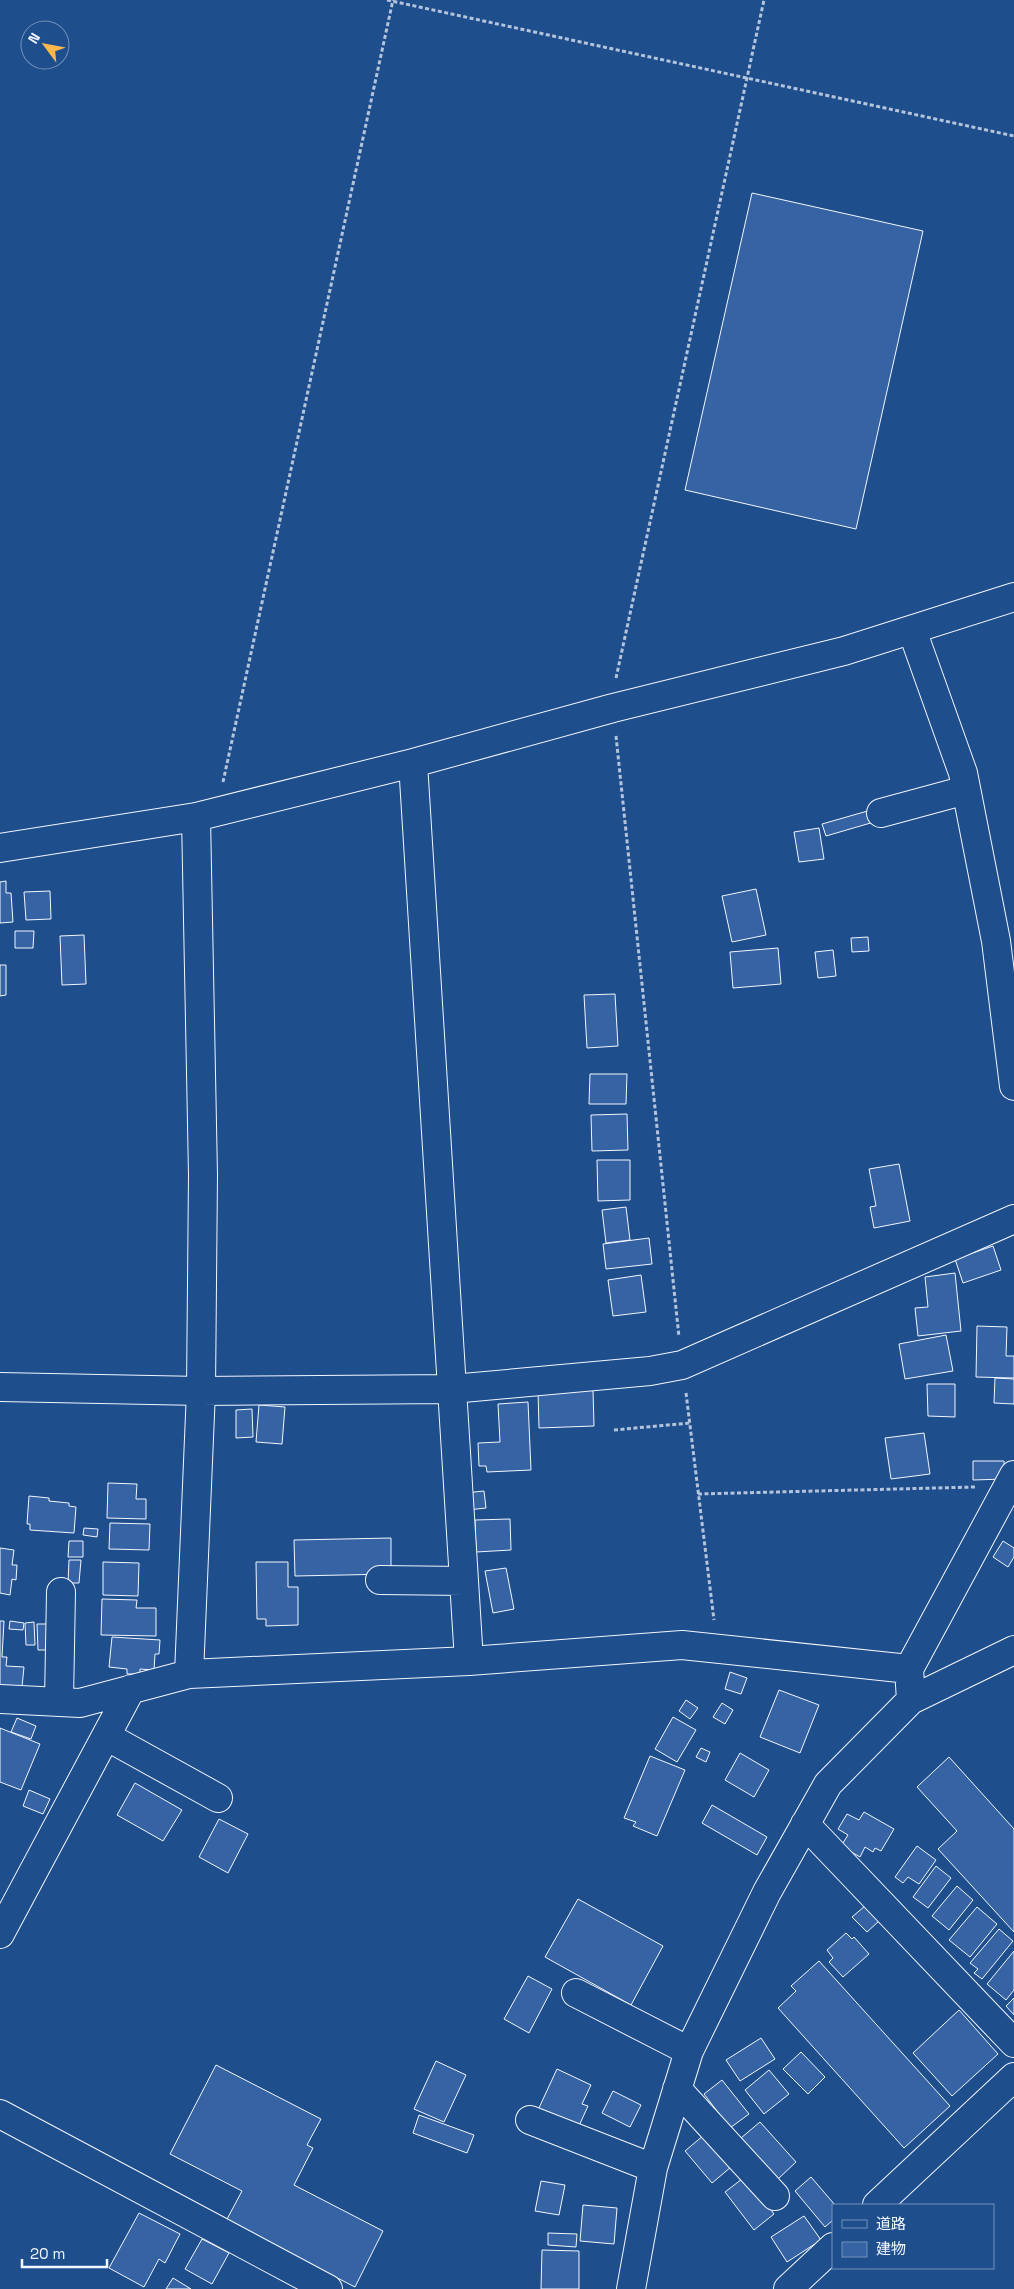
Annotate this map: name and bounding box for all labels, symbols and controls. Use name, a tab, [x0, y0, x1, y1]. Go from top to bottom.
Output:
north arrow	[20, 20, 70, 70]
text: N	[24, 29, 44, 47]
legend	[832, 2204, 994, 2269]
text: 道路	[876, 2214, 906, 2233]
scale bar	[22, 2236, 108, 2268]
text: 建物	[876, 2239, 906, 2258]
text: 20 m	[30, 2244, 65, 2263]

